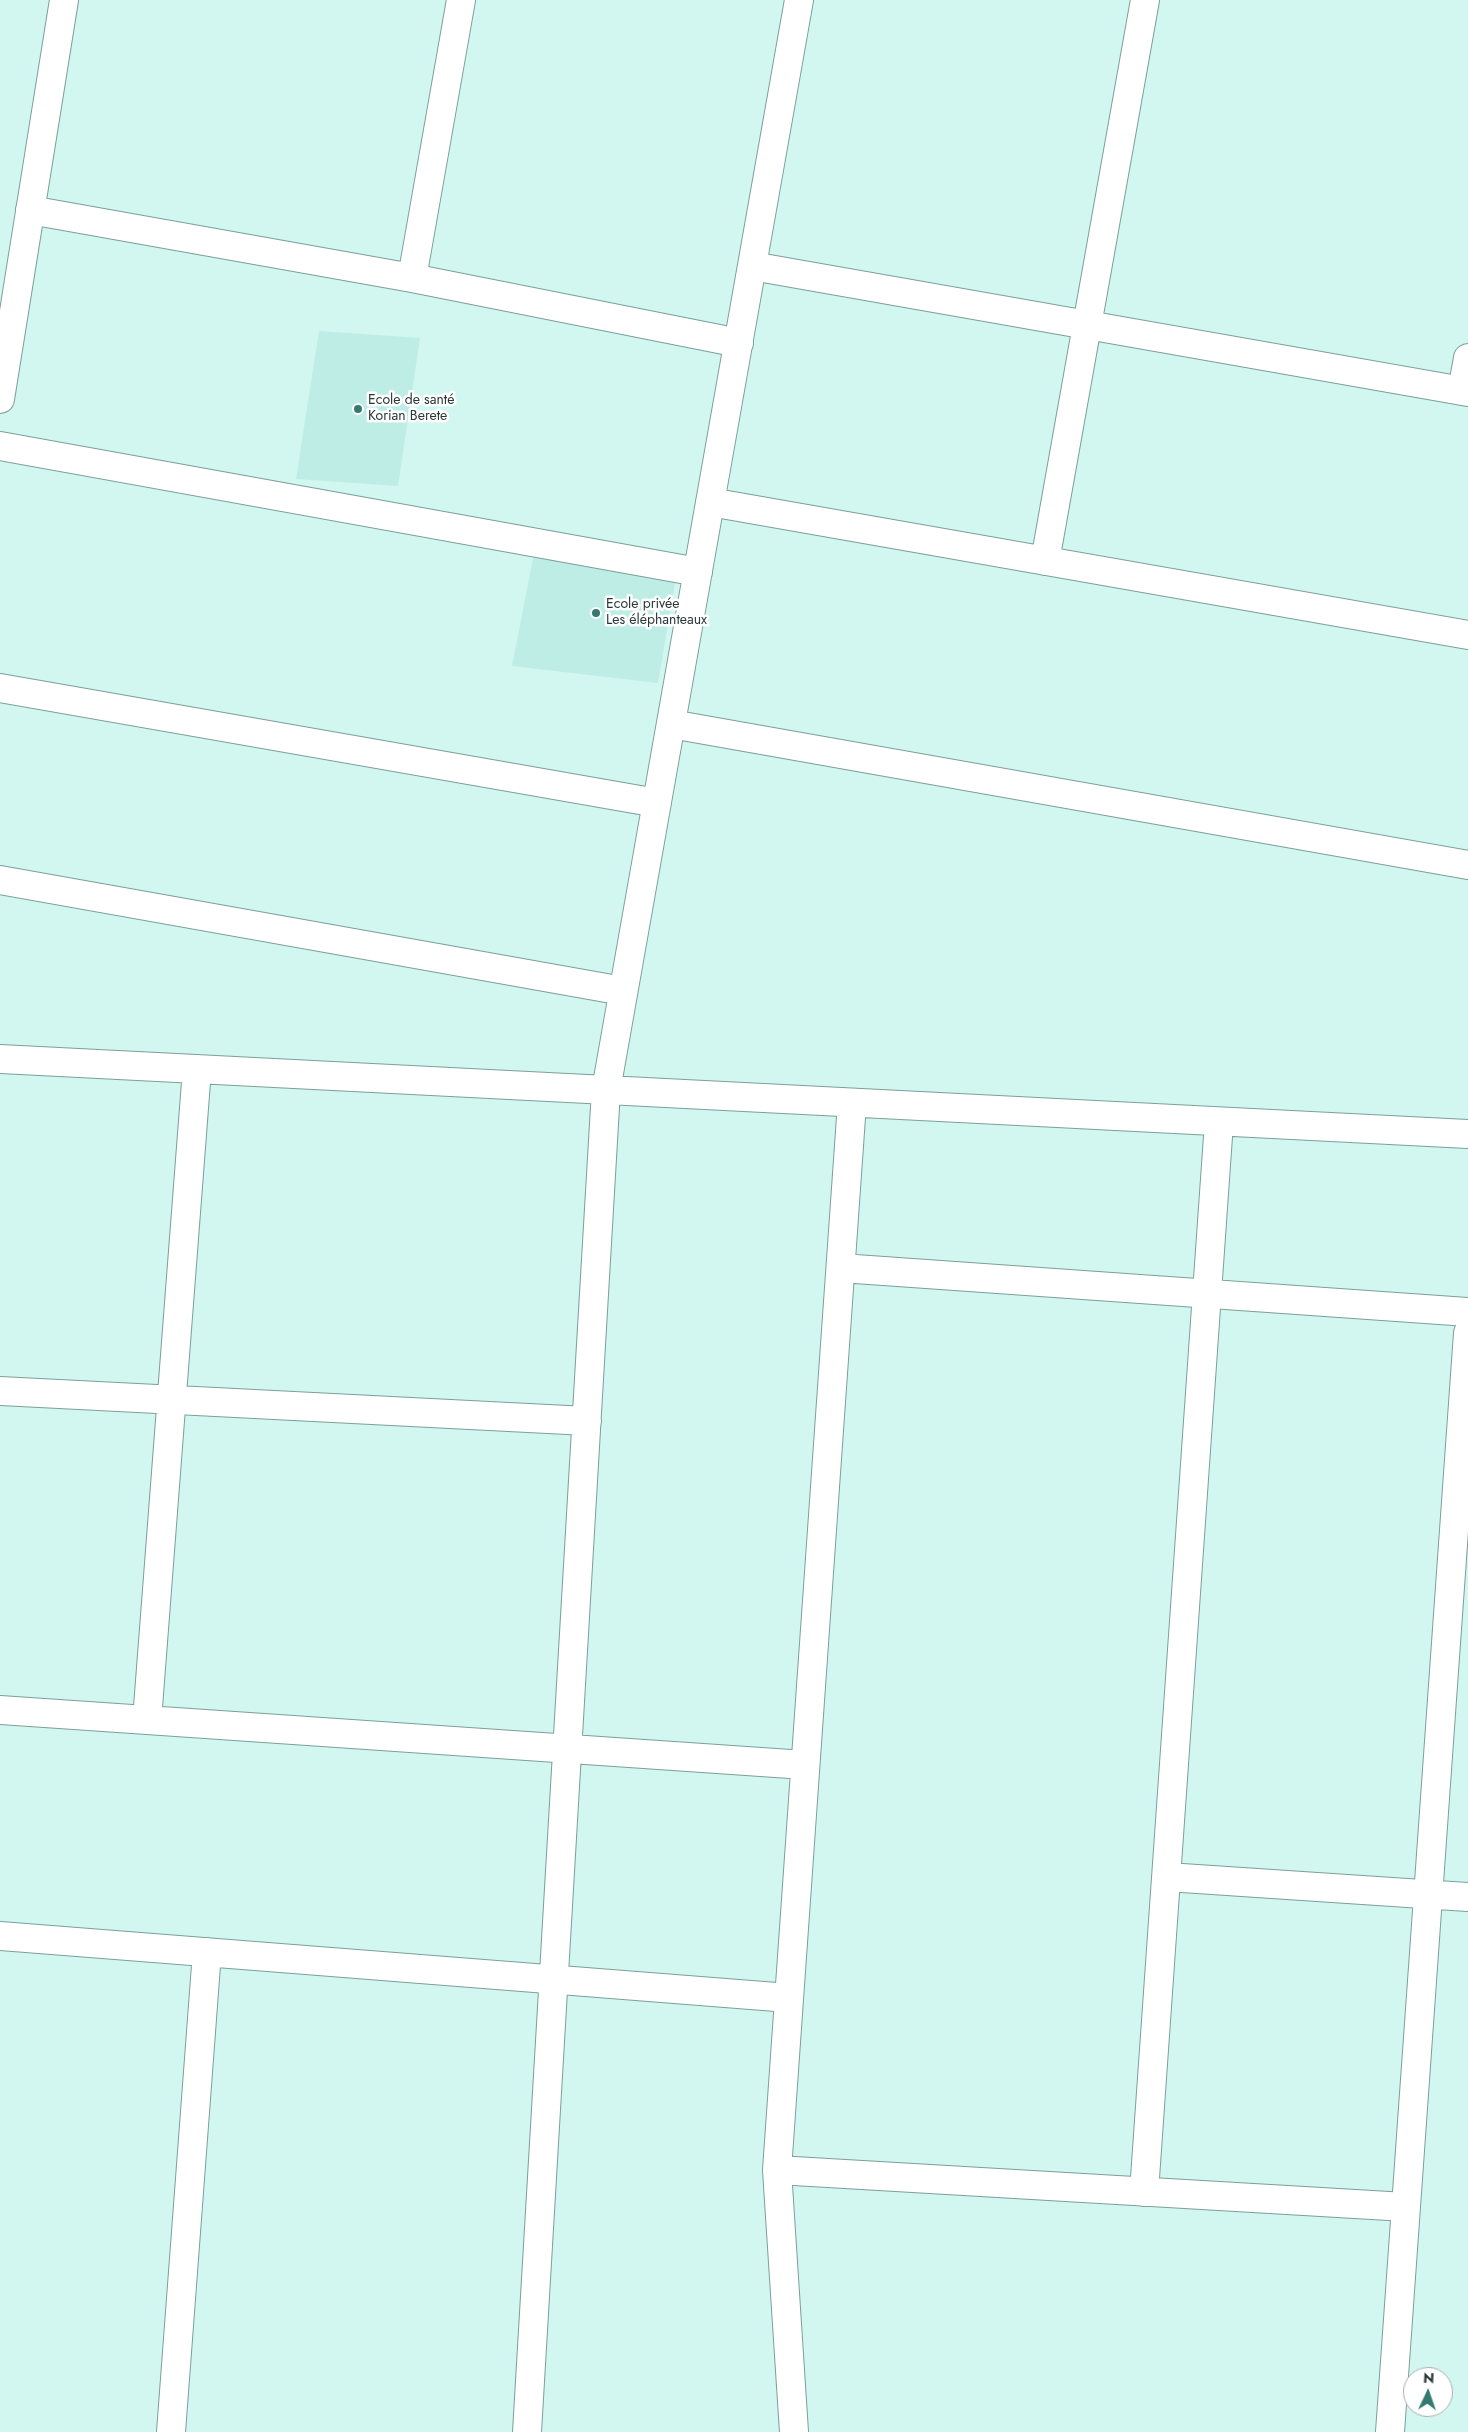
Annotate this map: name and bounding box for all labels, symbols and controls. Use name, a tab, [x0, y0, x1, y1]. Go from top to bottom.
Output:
place label: Ecole de santé Korian Berete	[368, 393, 454, 426]
marker: Ecole de santé Korian Berete	[352, 403, 364, 415]
place label: Ecole privée Les éléphanteaux	[606, 597, 707, 630]
marker: Ecole privée Les éléphanteaux	[590, 607, 602, 619]
north arrow	[1403, 2367, 1453, 2417]
text: N	[1423, 2368, 1435, 2388]

